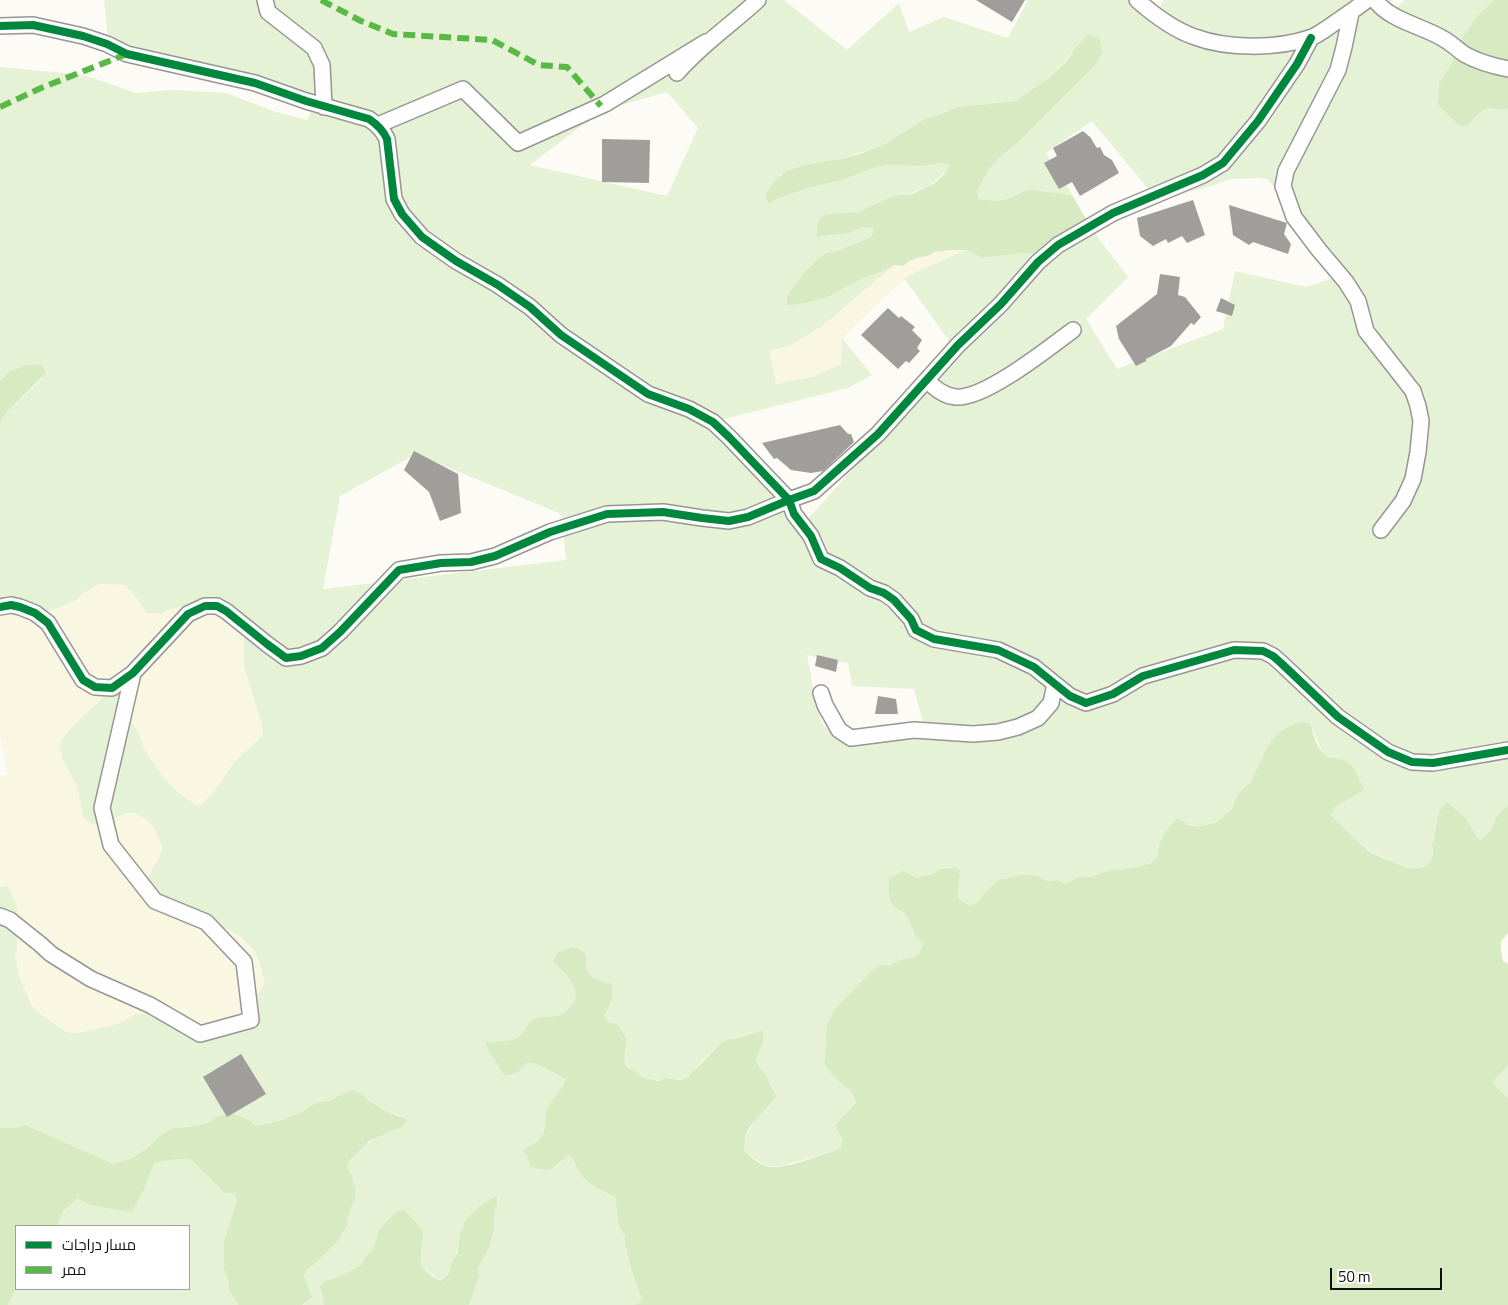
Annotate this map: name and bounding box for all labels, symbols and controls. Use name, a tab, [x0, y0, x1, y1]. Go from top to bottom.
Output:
legend	[15, 1225, 190, 1290]
text: مسار دراجات	[62, 1230, 136, 1259]
text: ممر	[62, 1255, 86, 1284]
scale bar	[1333, 1258, 1446, 1290]
text: 50 m	[1338, 1262, 1371, 1291]

